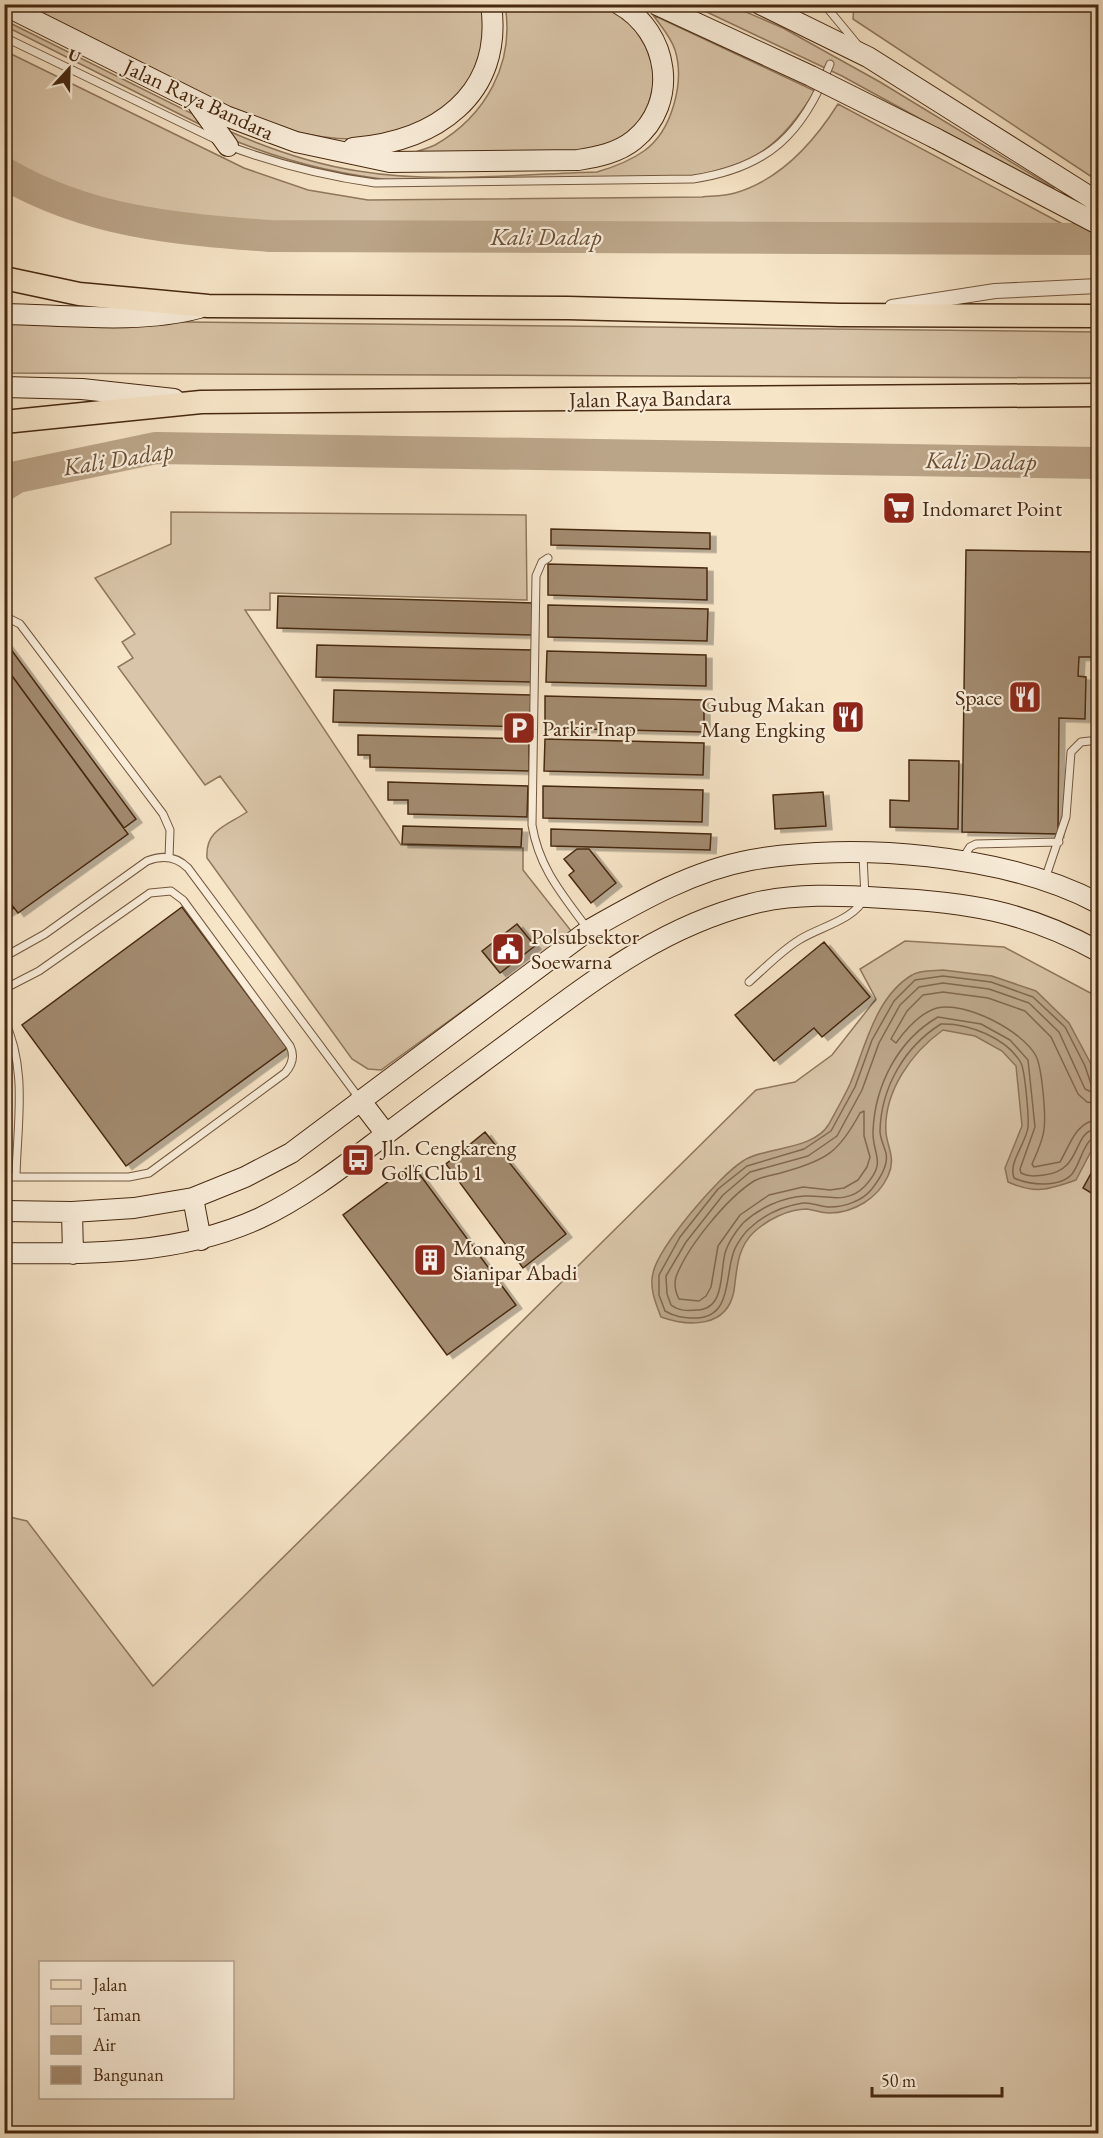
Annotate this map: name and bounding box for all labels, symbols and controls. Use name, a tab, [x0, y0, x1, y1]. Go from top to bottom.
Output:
north arrow	[39, 39, 99, 99]
text: U	[65, 44, 84, 68]
street label: Jalan Raya Bandara	[117, 51, 279, 147]
water label: Kali Dadap	[489, 221, 602, 252]
street label: Jalan Raya Bandara	[567, 383, 732, 414]
water label: Kali Dadap	[60, 434, 176, 483]
water label: Kali Dadap	[924, 444, 1037, 477]
supermarket icon: Indomaret Point	[881, 490, 917, 526]
place label: Indomaret Point	[922, 494, 1062, 523]
restaurant icon: Space	[1007, 679, 1043, 715]
place label: Space	[955, 683, 1002, 712]
place label: Gubug Makan Mang Engking	[701, 690, 825, 744]
restaurant icon: Gubug Makan Mang Engking	[830, 699, 866, 735]
parking icon: Parkir Inap	[501, 710, 537, 746]
place label: Parkir Inap	[542, 714, 636, 743]
place label: Polsubsektor Soewarna	[531, 922, 640, 976]
public building icon: Polsubsektor Soewarna	[490, 931, 526, 967]
place label: Jln. Cengkareng Golf Club 1	[379, 1133, 517, 1187]
bus stop icon: Jln. Cengkareng Golf Club 1	[340, 1142, 376, 1178]
place label: Monang Sianipar Abadi	[453, 1233, 577, 1287]
building icon: Monang Sianipar Abadi	[412, 1242, 448, 1278]
legend	[39, 1961, 234, 2099]
text: Jalan	[91, 1973, 128, 1996]
text: Taman	[93, 2003, 142, 2026]
text: Air	[92, 2033, 116, 2056]
scale bar	[872, 2060, 1002, 2098]
text: Bangunan	[93, 2063, 164, 2086]
text: 50 m	[881, 2069, 916, 2092]

